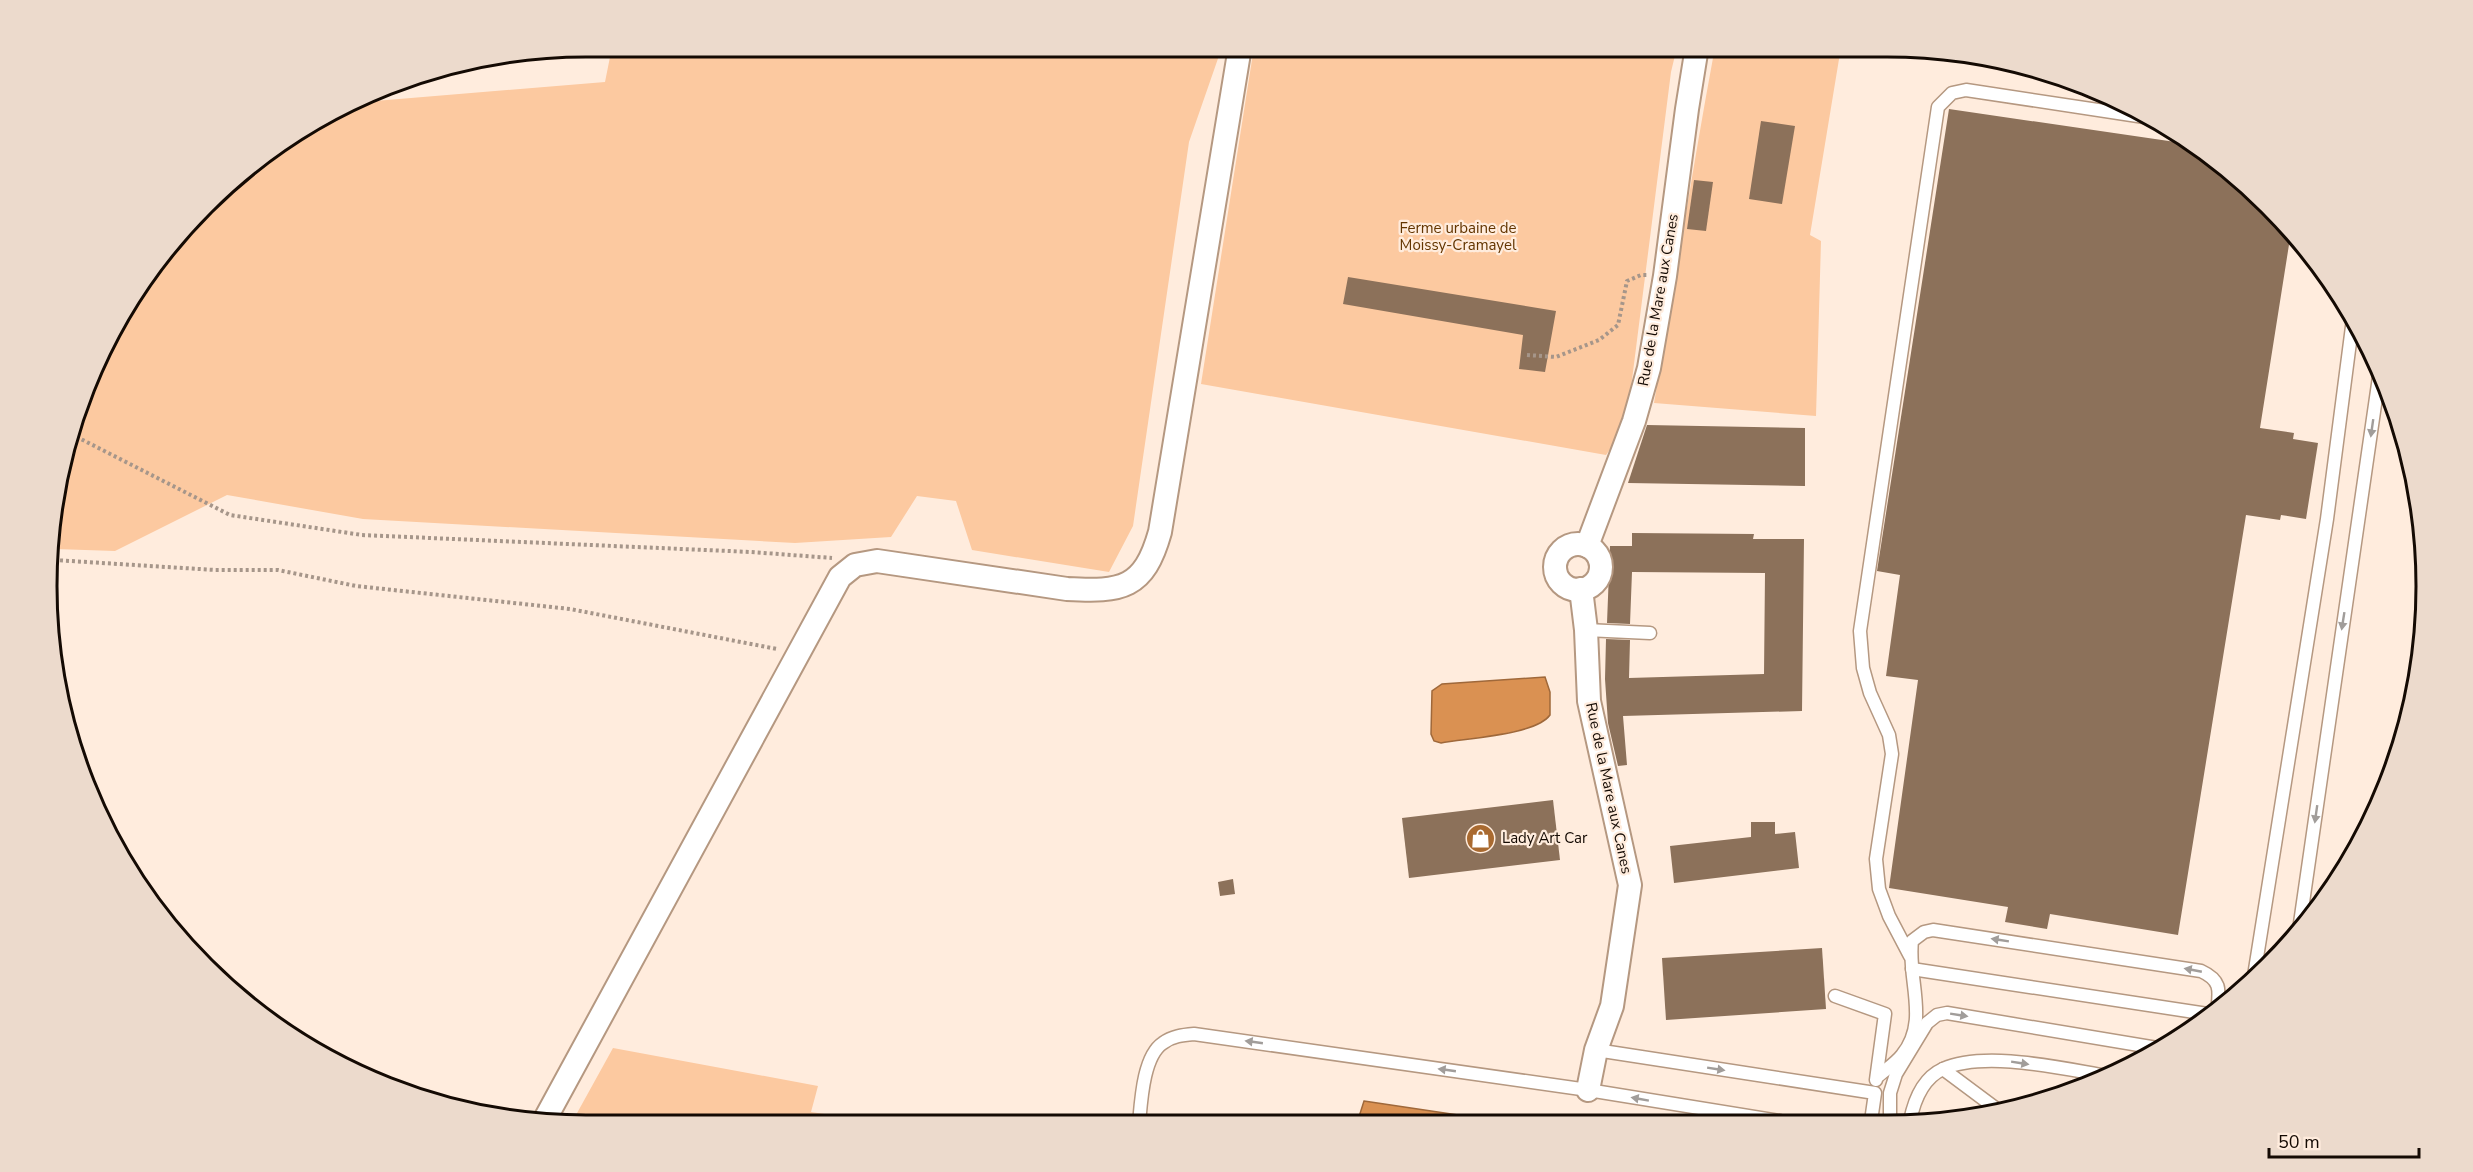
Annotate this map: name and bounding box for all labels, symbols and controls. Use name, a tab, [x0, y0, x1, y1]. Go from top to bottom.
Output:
street label: Rue de la Mare aux Canes	[1633, 212, 1683, 388]
park label: Ferme urbaine de Moissy-Cramayel	[1400, 218, 1517, 255]
one-way arrow	[2368, 419, 2377, 438]
one-way arrow	[2339, 611, 2348, 630]
street label: Rue de la Mare aux Canes	[1581, 701, 1637, 875]
one-way arrow	[2311, 804, 2320, 823]
shop icon: Lady Art Car	[1465, 822, 1497, 854]
place label: Lady Art Car	[1502, 828, 1588, 848]
one-way arrow	[1991, 936, 2010, 945]
one-way arrow	[2183, 966, 2202, 975]
one-way arrow	[1949, 1011, 1968, 1020]
one-way arrow	[1244, 1038, 1263, 1047]
one-way arrow	[2011, 1058, 2030, 1067]
one-way arrow	[1437, 1065, 1456, 1074]
one-way arrow	[1707, 1065, 1726, 1074]
one-way arrow	[1630, 1094, 1649, 1103]
scale bar	[2269, 1121, 2419, 1159]
text: 50 m	[2278, 1130, 2320, 1154]

